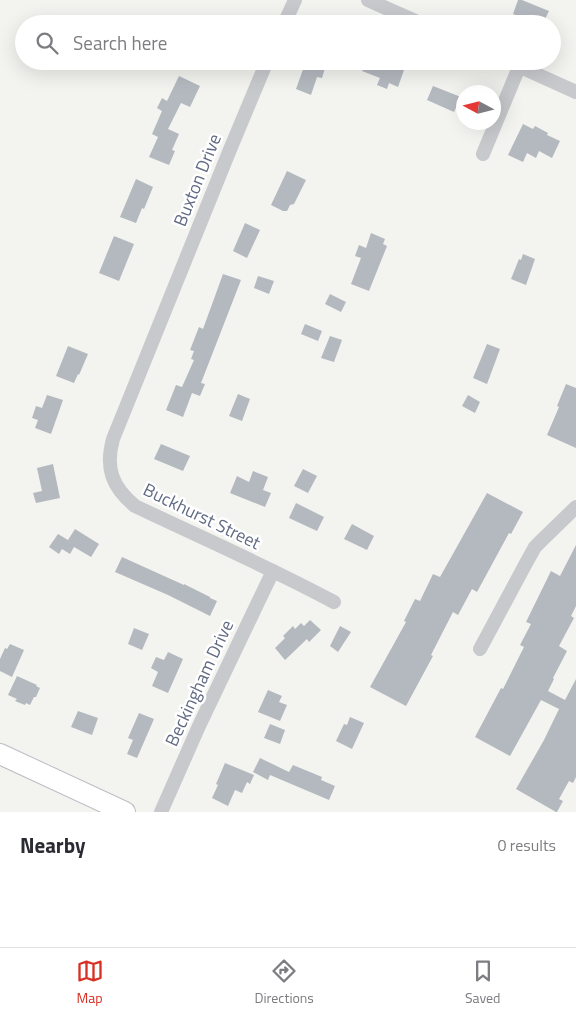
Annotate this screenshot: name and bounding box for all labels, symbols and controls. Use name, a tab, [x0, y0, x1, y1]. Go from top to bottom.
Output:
search box	[15, 15, 561, 70]
text: Search here	[73, 28, 167, 57]
icon: search	[33, 29, 61, 57]
north arrow	[456, 85, 501, 130]
street label: Buxton Drive	[166, 130, 228, 230]
street label: Buckhurst Street	[139, 476, 266, 556]
street label: Beckingham Drive	[158, 615, 240, 751]
text: Nearby	[20, 829, 85, 861]
text: 0 results	[497, 833, 556, 857]
tab: Map	[76, 957, 104, 1008]
tab: Directions	[255, 957, 314, 1008]
tab: Saved	[465, 957, 501, 1008]

